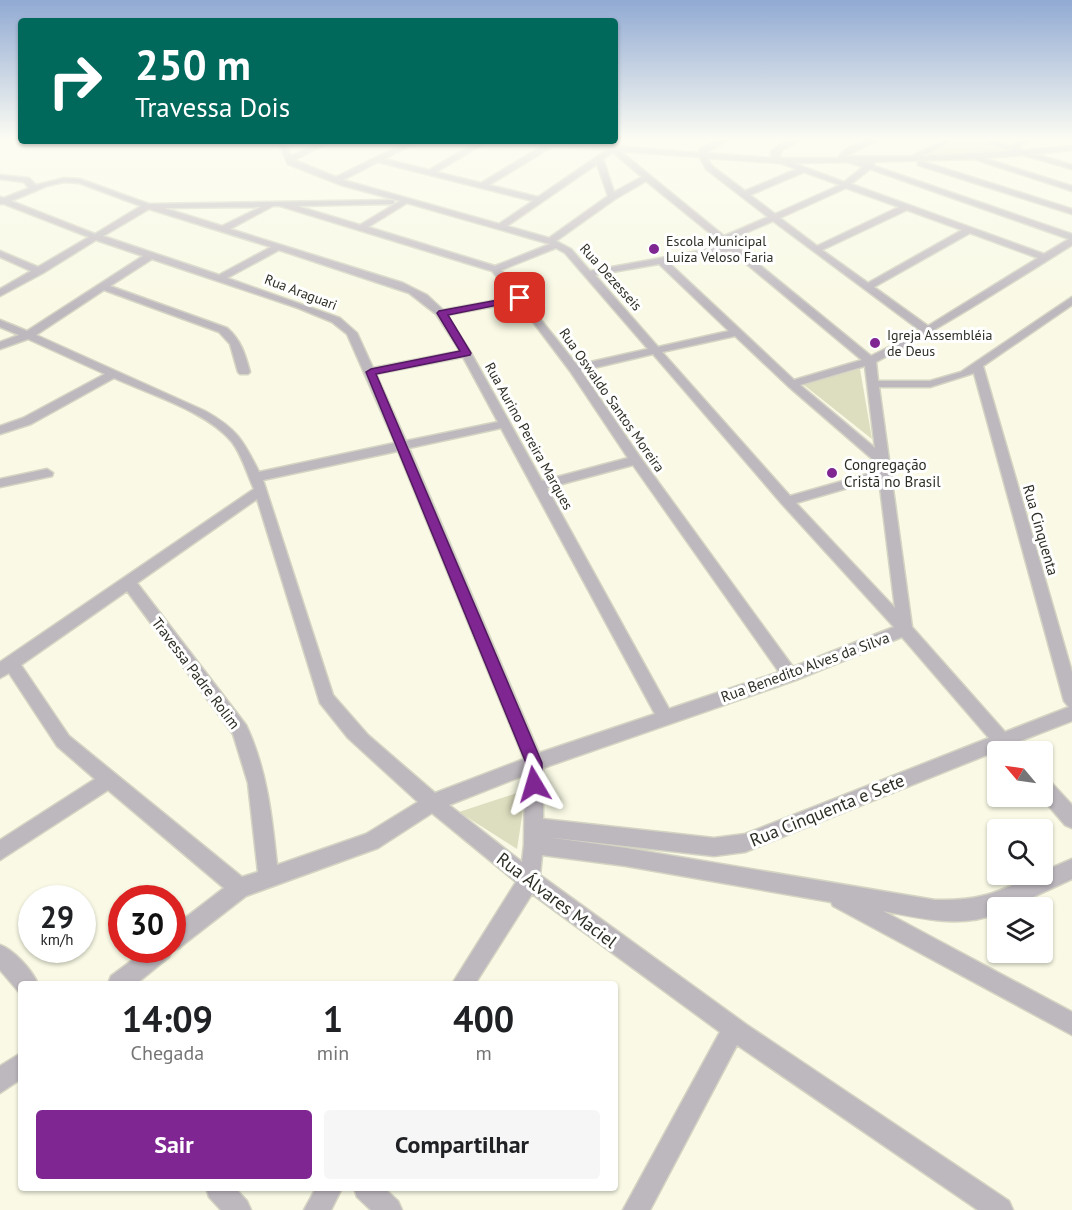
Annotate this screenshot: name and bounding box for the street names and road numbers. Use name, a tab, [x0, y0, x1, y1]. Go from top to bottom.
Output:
street label: Rua Dezesseis	[576, 240, 646, 314]
street label: Rua Araguari	[262, 270, 340, 314]
street label: Rua Oswaldo Santos Moreira	[555, 325, 669, 476]
street label: Rua Aurino Pereira Marques	[481, 359, 577, 513]
street label: Rua Cinquenta	[1019, 482, 1063, 578]
street label: Travessa Padre Rolim	[148, 613, 244, 733]
street label: Rua Benedito Alves da Silva	[718, 628, 892, 706]
street label: Rua Cinquenta e Sete	[746, 768, 908, 852]
street label: Rua Álvares Maciel	[492, 847, 622, 953]

